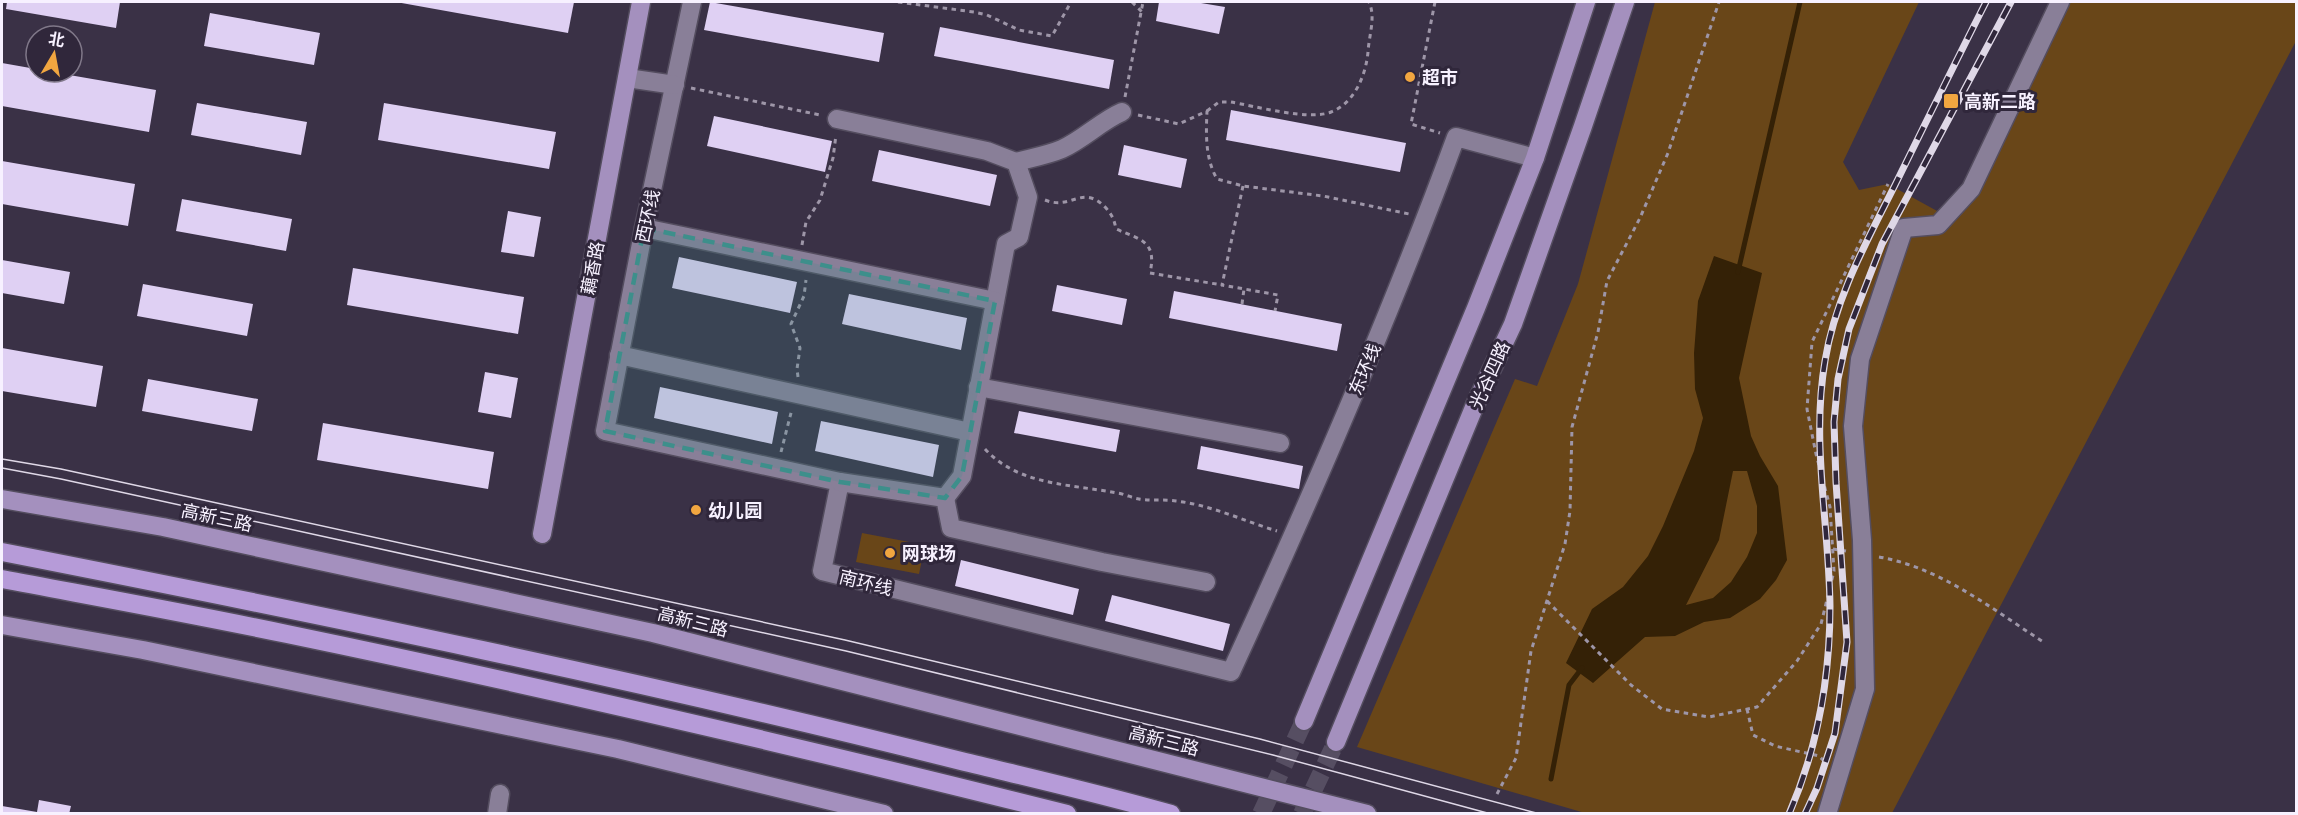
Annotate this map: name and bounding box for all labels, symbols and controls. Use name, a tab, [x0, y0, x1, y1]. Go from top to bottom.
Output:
north arrow	[24, 24, 84, 84]
text: 北	[47, 28, 66, 49]
place label: 超市	[1422, 66, 1458, 88]
marker: 超市	[1403, 70, 1417, 84]
place label: 高新二路	[1964, 90, 2036, 112]
marker: 高新二路	[1942, 92, 1960, 110]
street label: 西环线	[631, 187, 663, 245]
street label: 藕香路	[576, 239, 608, 297]
street label: 光谷四路	[1464, 338, 1514, 412]
street label: 东环线	[1343, 340, 1385, 398]
street label: 高新三路	[179, 499, 255, 535]
place label: 幼儿园	[708, 499, 762, 521]
marker: 幼儿园	[689, 503, 703, 517]
place label: 网球场	[902, 542, 956, 564]
marker: 网球场	[883, 546, 897, 560]
street label: 南环线	[837, 565, 895, 599]
street label: 高新三路	[655, 602, 731, 640]
street label: 高新三路	[1126, 721, 1202, 759]

